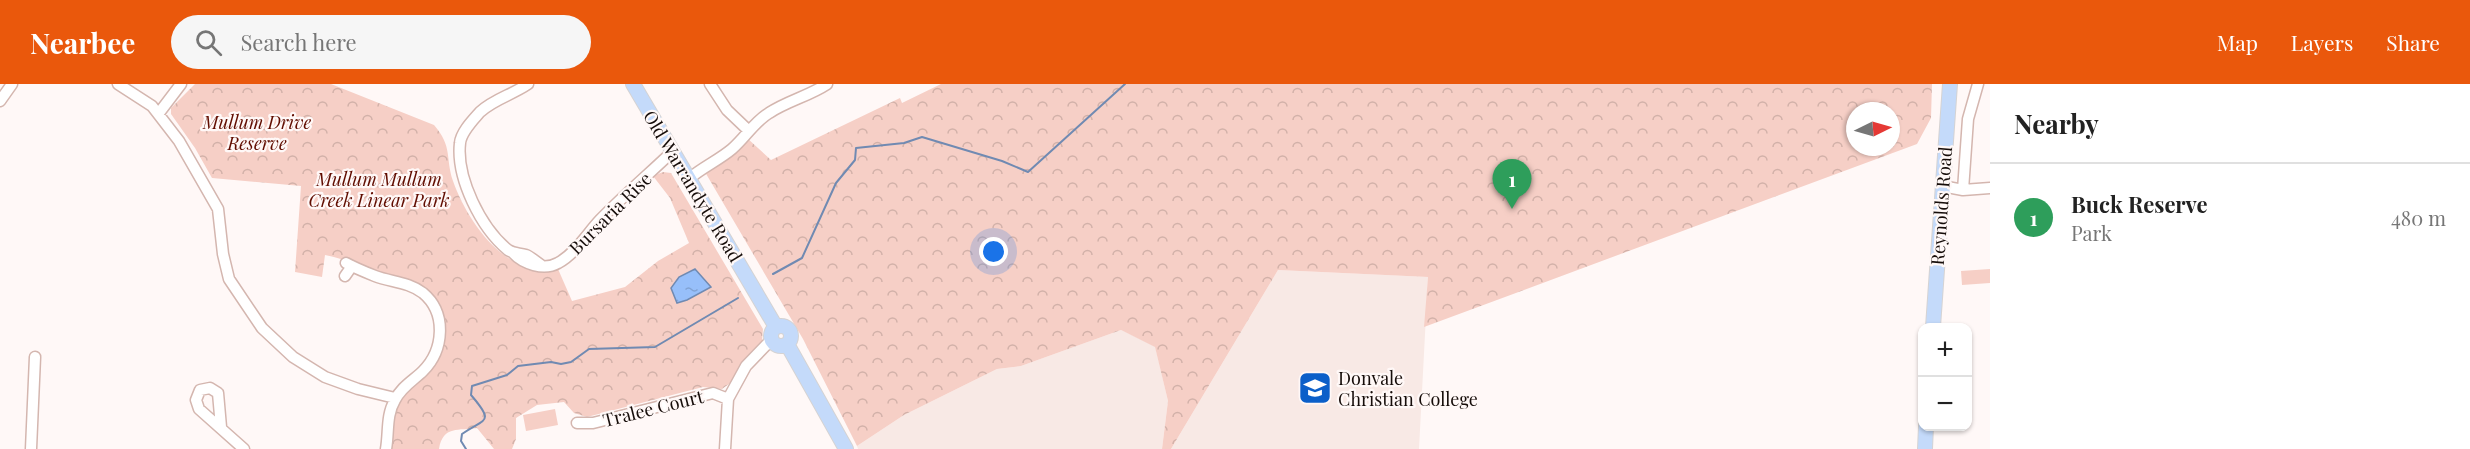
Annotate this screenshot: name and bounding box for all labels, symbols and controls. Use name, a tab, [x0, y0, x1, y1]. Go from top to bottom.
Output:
search box	[171, 15, 591, 69]
text: Nearbee	[30, 24, 135, 61]
icon: search	[192, 26, 225, 59]
text: Search here	[240, 27, 357, 57]
text: Map	[2217, 28, 2258, 56]
text: Layers	[2291, 28, 2353, 56]
text: Share	[2386, 28, 2440, 56]
north arrow	[1846, 102, 1900, 156]
street label: Old Warrandyte Road	[638, 106, 748, 267]
text: Nearby	[2014, 106, 2099, 141]
park label: Mullum Drive Reserve	[202, 110, 312, 155]
street label: Reynolds Road	[1925, 145, 1957, 266]
pin: 1	[1492, 160, 1532, 209]
park label: Mullum Mullum Creek Linear Park	[308, 167, 450, 212]
street label: Bursaria Rise	[564, 167, 656, 259]
text: Buck Reserve	[2071, 189, 2208, 219]
text: 1	[2030, 204, 2037, 231]
text: 480 m	[2391, 204, 2446, 231]
text: Park	[2071, 219, 2112, 246]
your location	[979, 237, 1008, 266]
map controls	[1918, 323, 1972, 431]
button: +	[1918, 323, 1972, 377]
place label: Donvale Christian College	[1338, 366, 1478, 411]
school or university icon: Donvale Christian College	[1297, 370, 1333, 406]
button: −	[1918, 377, 1972, 431]
street label: Tralee Court	[600, 384, 706, 432]

